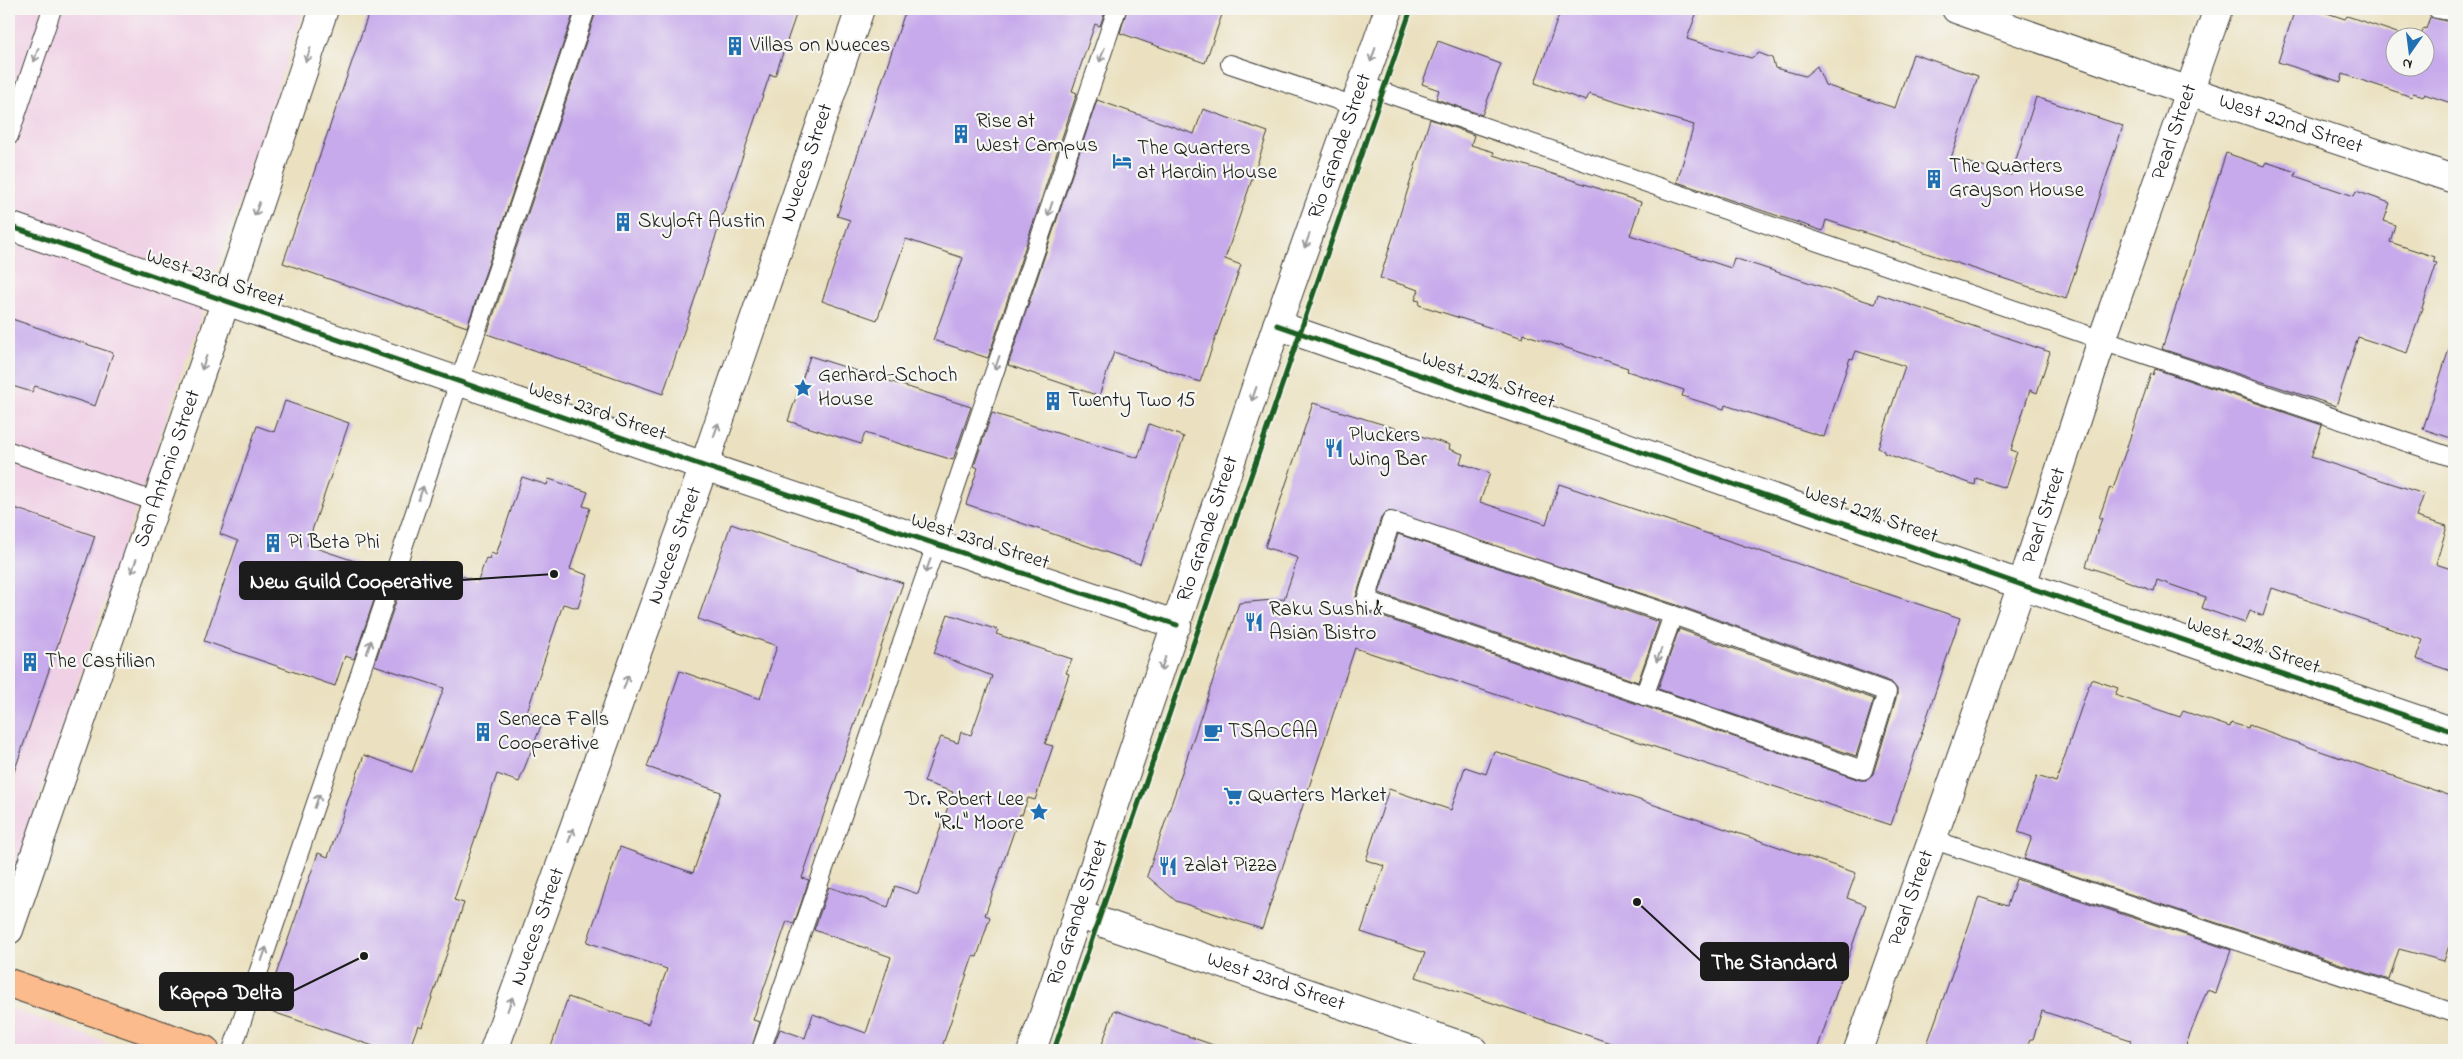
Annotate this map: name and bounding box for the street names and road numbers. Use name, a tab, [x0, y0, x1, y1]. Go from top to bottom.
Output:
street label: Rio Grande Street	[1301, 69, 1380, 223]
street label: Pearl Street	[2144, 80, 2206, 184]
street label: West 22nd Street	[2215, 87, 2366, 162]
street label: Nueces Street	[773, 100, 842, 226]
street label: West 23rd Street	[142, 241, 288, 317]
street label: West 22½ Street	[1417, 344, 1559, 418]
street label: West 23rd Street	[524, 374, 670, 450]
street label: San Antonio Street	[127, 386, 209, 551]
street label: Rio Grande Street	[1169, 452, 1247, 606]
street label: Pearl Street	[2015, 464, 2074, 568]
street label: West 22½ Street	[1800, 478, 1942, 552]
street label: Nueces Street	[640, 483, 710, 609]
street label: West 23rd Street	[907, 505, 1053, 579]
street label: West 22½ Street	[2182, 609, 2324, 683]
street label: Rio Grande Street	[1040, 836, 1117, 990]
street label: Pearl Street	[1881, 846, 1942, 950]
street label: Nueces Street	[503, 864, 573, 990]
street label: West 23rd Street	[1203, 944, 1349, 1020]

